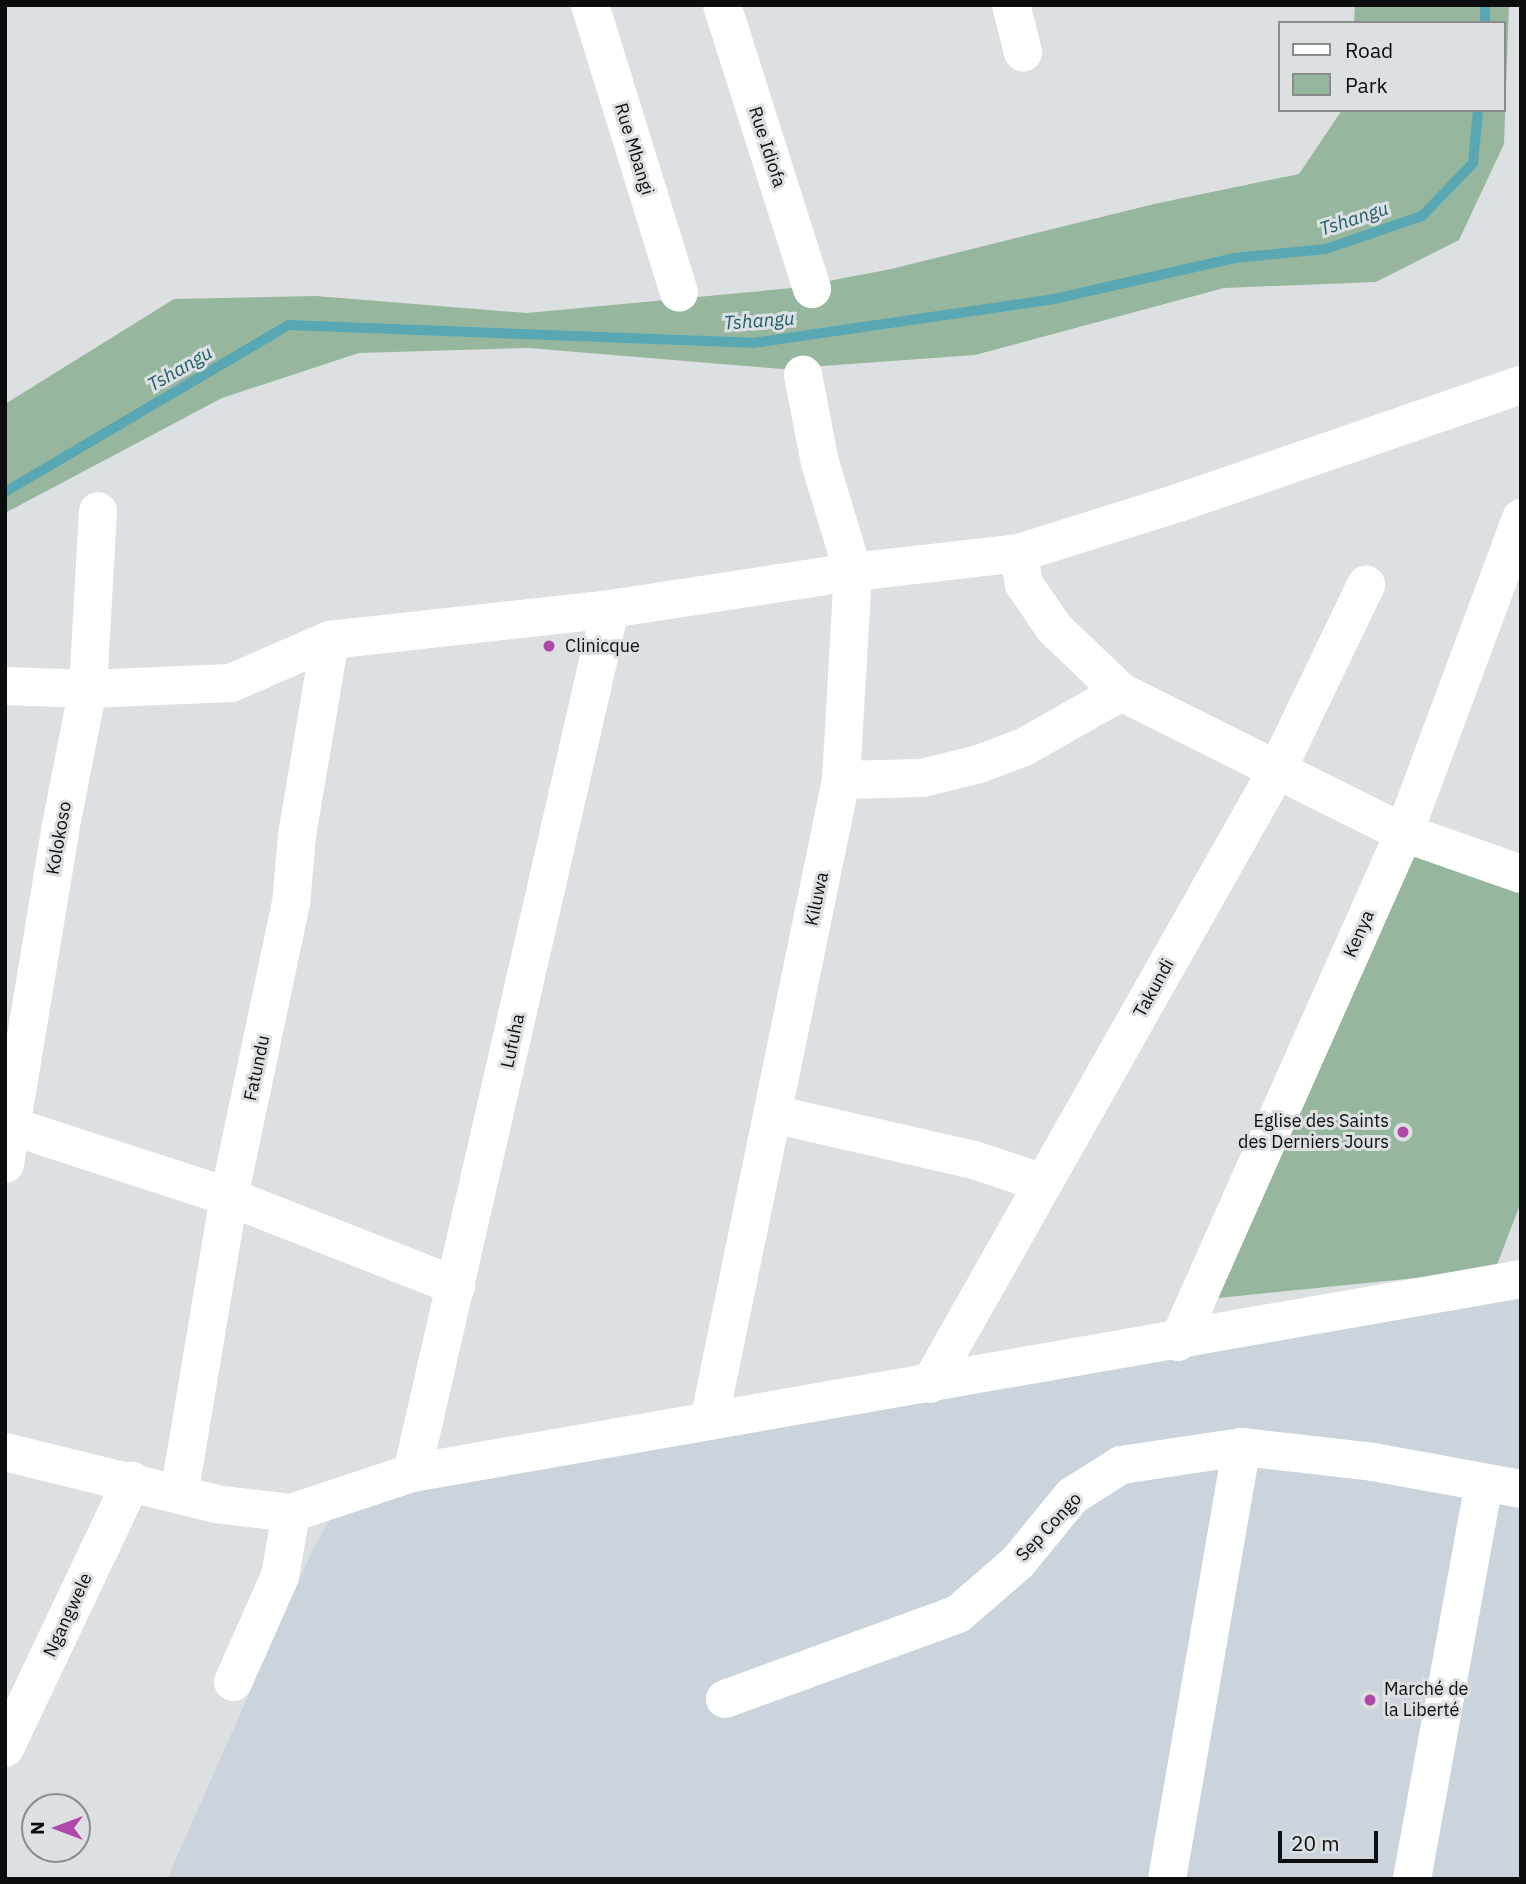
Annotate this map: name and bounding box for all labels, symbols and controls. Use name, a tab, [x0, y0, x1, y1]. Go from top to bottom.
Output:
legend	[1278, 21, 1505, 112]
text: Road	[1345, 36, 1393, 64]
text: Park	[1345, 71, 1388, 99]
street label: Rue Mbangi	[610, 101, 658, 197]
street label: Rue Idiofa	[744, 104, 790, 190]
water label: Tshangu	[1317, 197, 1391, 241]
water label: Tshangu	[723, 307, 795, 335]
water label: Tshangu	[144, 341, 216, 397]
place label: Clinicque	[565, 635, 640, 657]
marker: Clinicque	[539, 636, 559, 656]
street label: Kolokoso	[42, 800, 76, 876]
street label: Kiluwa	[801, 870, 833, 928]
street label: Kenya	[1339, 907, 1379, 961]
street label: Takundi	[1129, 955, 1179, 1021]
street label: Lufuha	[497, 1012, 529, 1070]
street label: Fatundu	[240, 1033, 274, 1103]
place label: Eglise des Saints des Derniers Jours	[1238, 1111, 1389, 1154]
marker: Eglise des Saints des Derniers Jours	[1395, 1124, 1411, 1140]
street label: Sep Congo	[1012, 1488, 1086, 1566]
street label: Ngangwele	[39, 1570, 97, 1660]
place label: Marché de la Liberté	[1384, 1679, 1468, 1722]
marker: Marché de la Liberté	[1362, 1692, 1378, 1708]
north arrow	[21, 1793, 91, 1863]
scale bar	[1281, 1818, 1381, 1862]
text: N	[25, 1821, 49, 1835]
text: 20 m	[1291, 1829, 1340, 1857]

